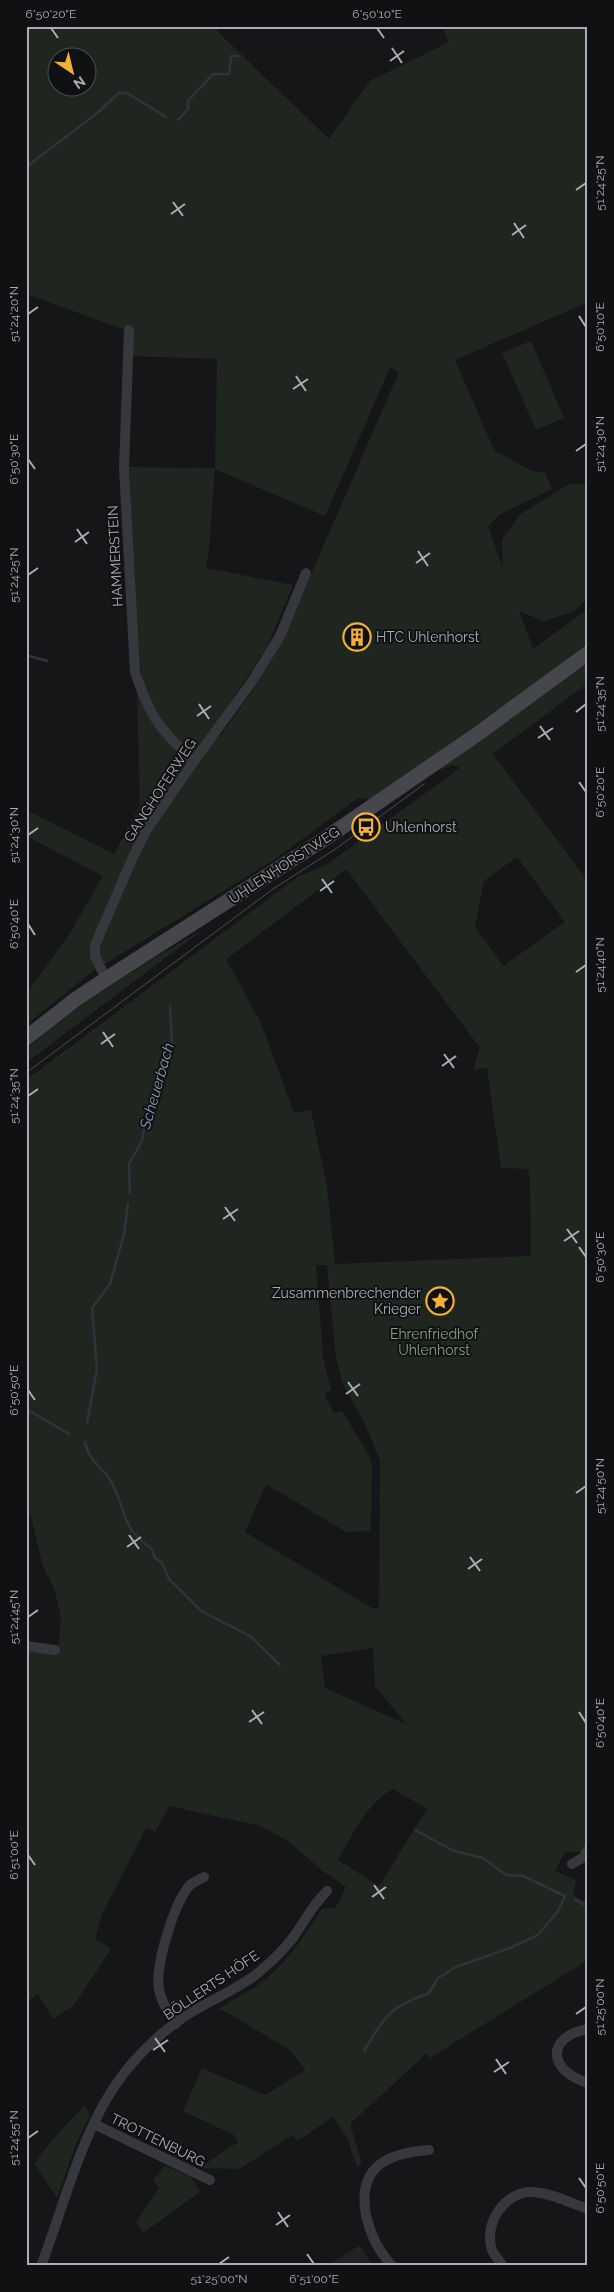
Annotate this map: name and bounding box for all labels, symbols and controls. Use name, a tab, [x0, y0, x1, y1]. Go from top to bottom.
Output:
text: 6°50'20"E	[26, 7, 76, 21]
text: 6°50'10"E	[352, 7, 402, 21]
north arrow	[48, 48, 98, 98]
text: N	[70, 73, 88, 92]
text: 51°24'25"N	[593, 155, 607, 211]
text: 51°24'20"N	[7, 286, 21, 342]
text: 6°50'10"E	[593, 302, 607, 352]
text: 51°24'30"N	[593, 416, 607, 472]
text: 6°50'30"E	[7, 434, 21, 484]
street label: HAMMERSTEIN	[104, 505, 126, 607]
text: 51°24'25"N	[7, 547, 21, 603]
building icon: HTC Uhlenhorst	[342, 622, 372, 652]
place label: HTC Uhlenhorst	[376, 629, 480, 645]
text: 51°24'35"N	[593, 676, 607, 732]
street label: GANGHOFERWEG	[121, 735, 199, 845]
text: 6°50'20"E	[593, 767, 607, 817]
text: 51°24'30"N	[7, 807, 21, 863]
bus stop icon: Uhlenhorst	[351, 812, 381, 842]
place label: Uhlenhorst	[385, 819, 457, 835]
street label: UHLENHORSTWEG	[226, 823, 342, 907]
text: 6°50'40"E	[7, 899, 21, 949]
text: 51°24'40"N	[593, 937, 607, 993]
water label: Scheuerbach	[136, 1041, 178, 1132]
text: 51°24'35"N	[7, 1068, 21, 1124]
text: 6°50'30"E	[593, 1232, 607, 1282]
place label: Zusammenbrechender Krieger	[272, 1285, 421, 1317]
place icon: Zusammenbrechender Krieger	[425, 1286, 455, 1316]
park label: Ehrenfriedhof Uhlenhorst	[390, 1326, 479, 1358]
text: 6°50'50"E	[7, 1365, 21, 1415]
text: 51°24'50"N	[593, 1458, 607, 1514]
text: 51°24'45"N	[7, 1590, 21, 1644]
text: 6°50'40"E	[593, 1698, 607, 1748]
text: 6°51'00"E	[7, 1830, 21, 1880]
street label: BÖLLERTS HÖFE	[159, 1945, 262, 2023]
text: 51°25'00"N	[593, 1978, 607, 2036]
text: 51°24'55"N	[7, 2110, 21, 2166]
street label: TROTTENBURG	[108, 2110, 208, 2170]
text: 6°50'50"E	[593, 2163, 607, 2213]
text: 51°25'00"N	[190, 2272, 248, 2286]
text: 6°51'00"E	[289, 2272, 339, 2286]

